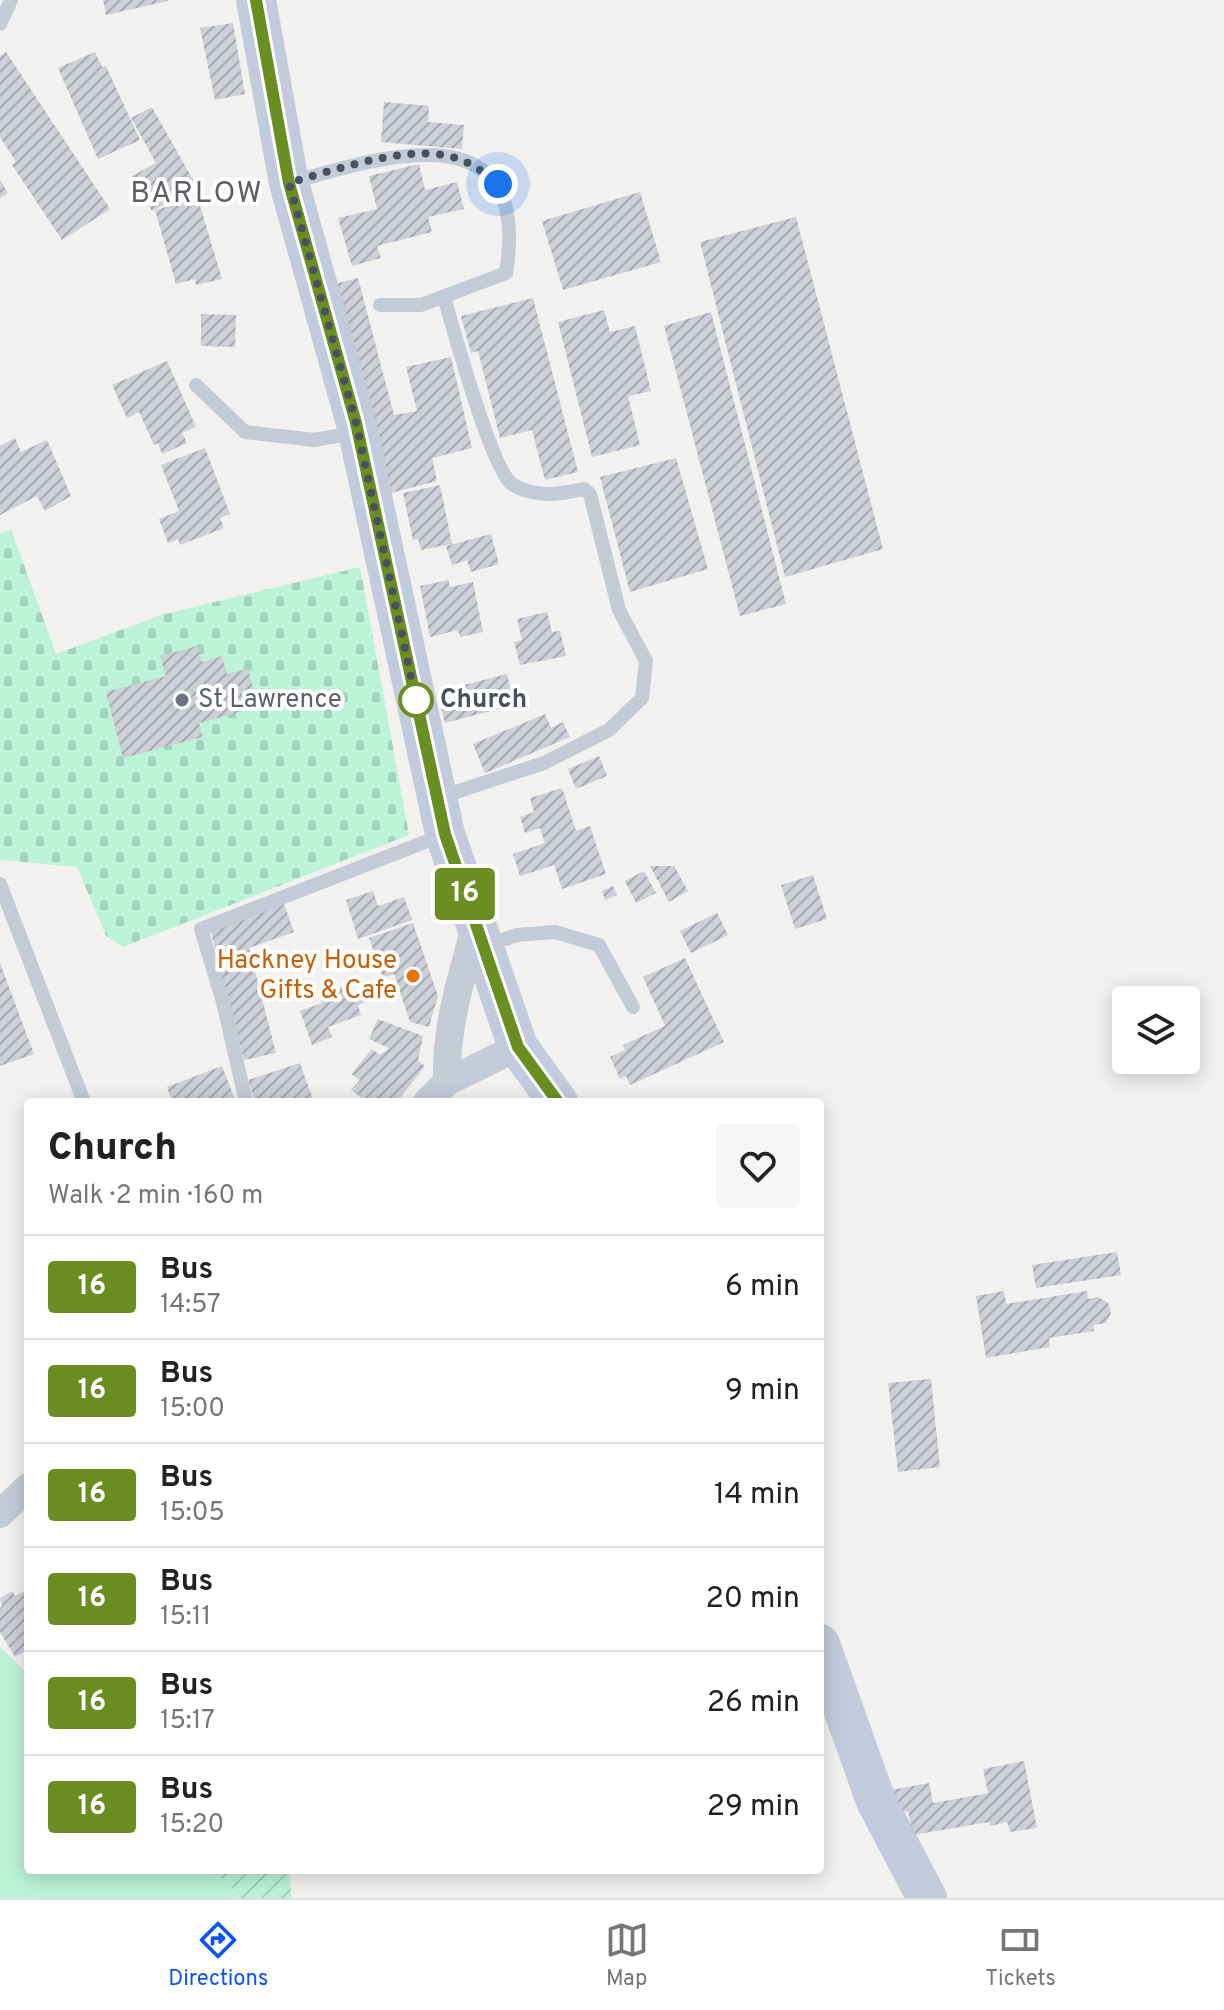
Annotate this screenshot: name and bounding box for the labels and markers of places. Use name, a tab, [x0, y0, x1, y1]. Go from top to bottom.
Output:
marker: Church	[399, 683, 433, 717]
place label: St Lawrence	[198, 684, 342, 717]
place label: Church	[440, 684, 527, 717]
marker: St Lawrence	[173, 691, 191, 709]
place label: Hackney House Gifts & Cafe	[217, 945, 397, 1008]
marker: Hackney House Gifts & Cafe	[404, 967, 422, 985]

